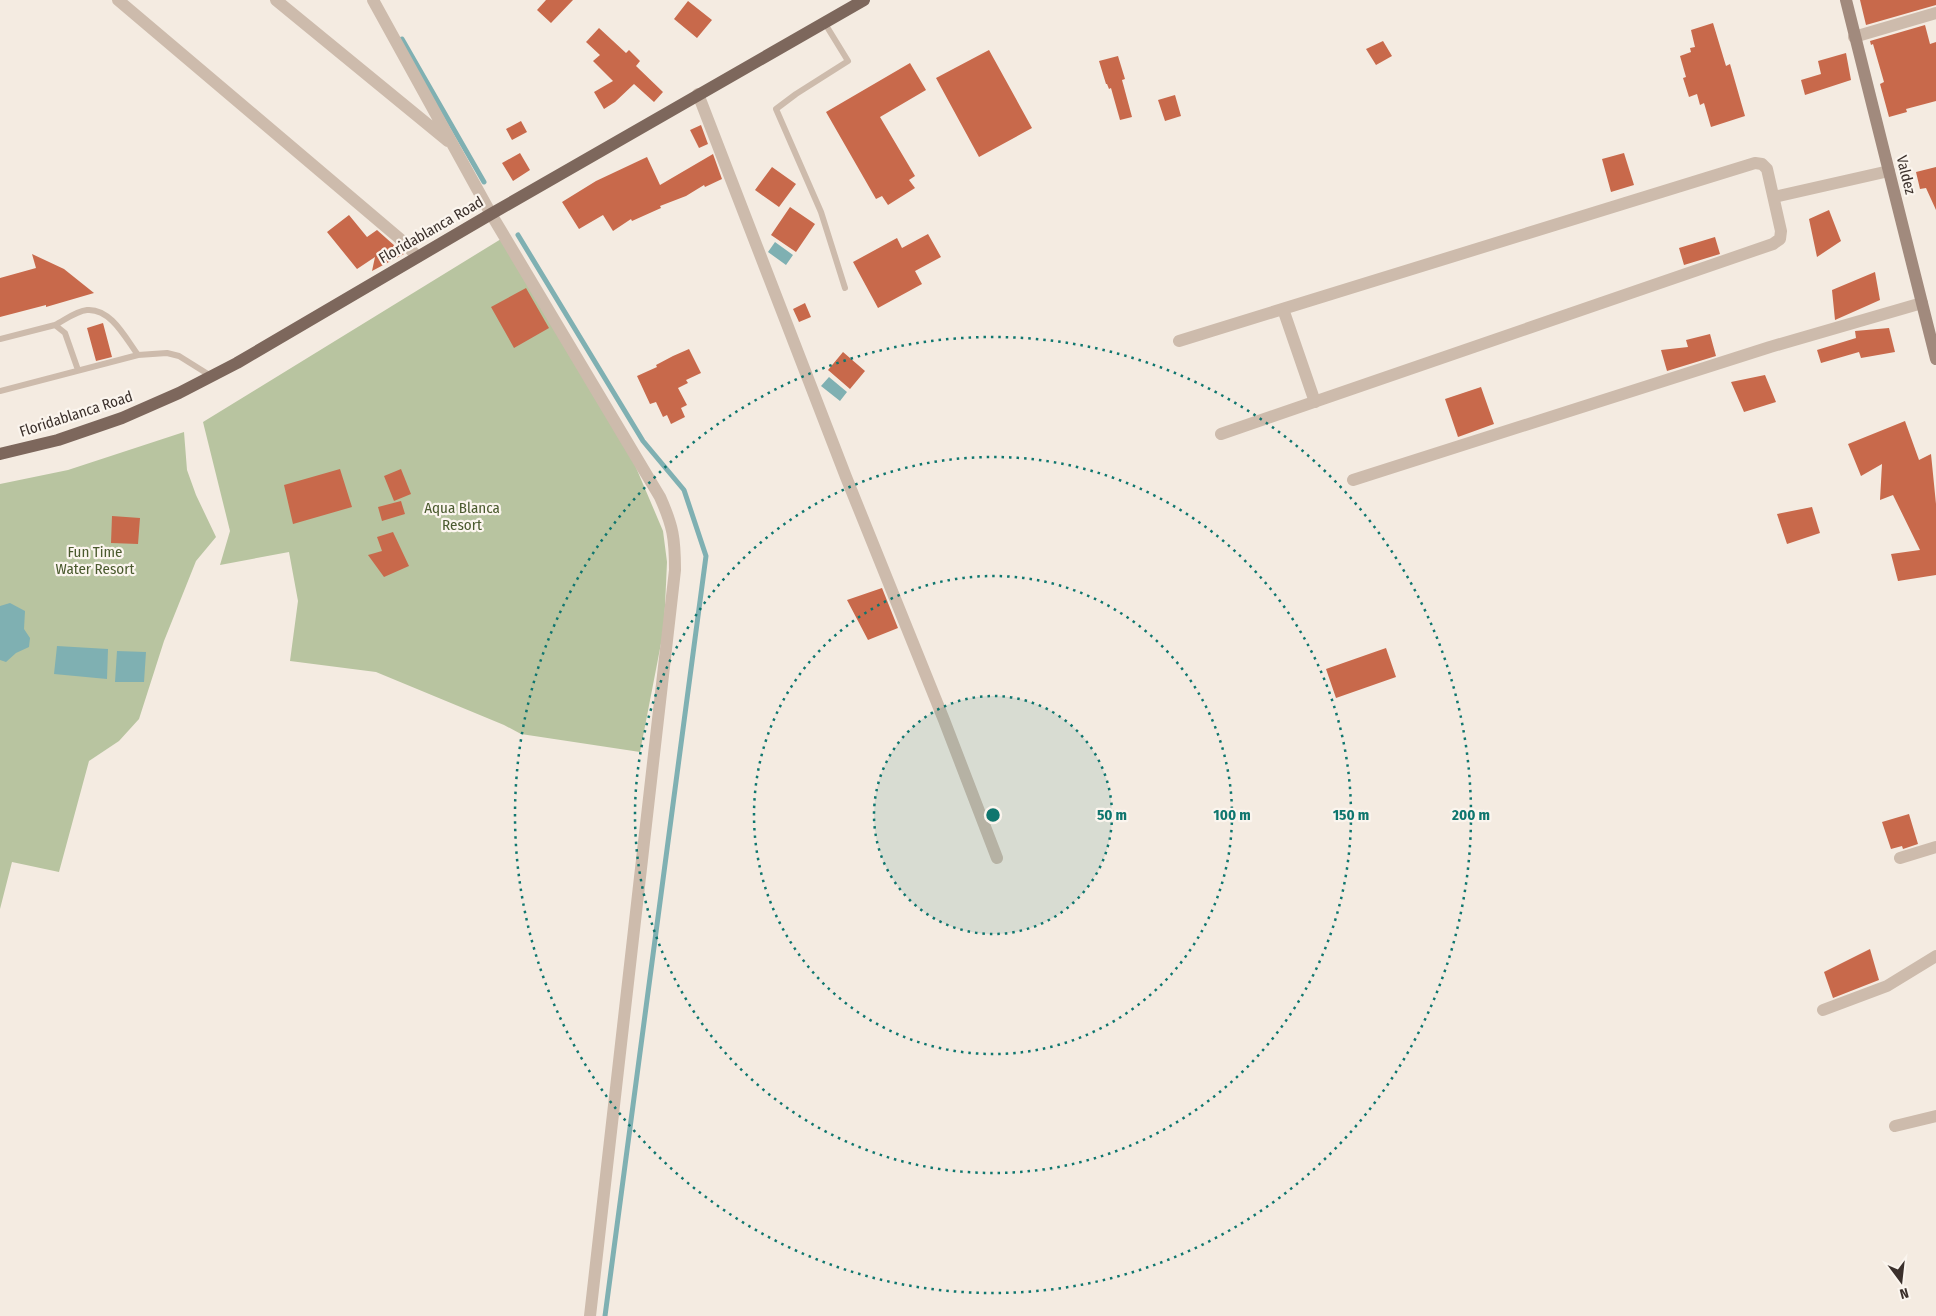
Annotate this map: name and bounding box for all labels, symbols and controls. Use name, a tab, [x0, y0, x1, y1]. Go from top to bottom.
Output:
street label: Valdez	[1893, 154, 1920, 196]
street label: Floridablanca Road	[375, 193, 487, 267]
street label: Floridablanca Road	[17, 387, 135, 441]
park label: Aqua Blanca Resort	[424, 499, 500, 534]
park label: Fun Time Water Resort	[56, 543, 134, 578]
centre of rings	[984, 806, 1002, 824]
text: 50 m	[1097, 806, 1127, 824]
text: 100 m	[1213, 806, 1251, 824]
text: 150 m	[1333, 806, 1369, 824]
text: 200 m	[1451, 806, 1490, 824]
north arrow	[1876, 1256, 1926, 1306]
text: N	[1898, 1284, 1910, 1302]

